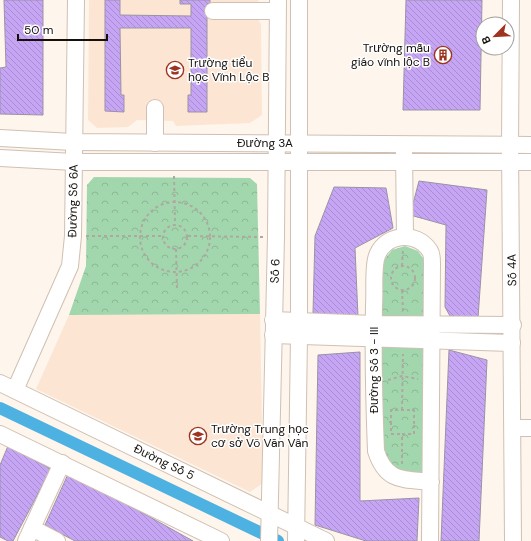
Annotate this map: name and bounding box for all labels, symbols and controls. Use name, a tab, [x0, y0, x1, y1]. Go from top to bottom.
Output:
scale bar	[18, 16, 107, 42]
north arrow	[475, 16, 515, 56]
text: 50 m	[24, 22, 53, 38]
text: B	[478, 34, 494, 46]
place label: Trường mẫu giáo vĩnh lộc B	[351, 40, 430, 70]
building icon: Trường mẫu giáo vĩnh lộc B	[433, 45, 453, 65]
place label: Trường tiểu học Vĩnh Lộc B	[188, 55, 270, 85]
school or university icon: Trường tiểu học Vĩnh Lộc B	[165, 60, 185, 80]
street label: Đường 3A	[237, 135, 293, 151]
street label: Đường Số 6A	[64, 164, 82, 238]
street label: Số 4A	[504, 254, 520, 286]
street label: Số 6	[267, 258, 283, 284]
street label: Đường Số 3 - III	[366, 327, 382, 413]
place label: Trường Trung học cơ sở Võ Văn Vân	[211, 421, 309, 451]
school or university icon: Trường Trung học cơ sở Võ Văn Vân	[188, 426, 208, 446]
street label: Đường Số 5	[131, 440, 197, 484]

